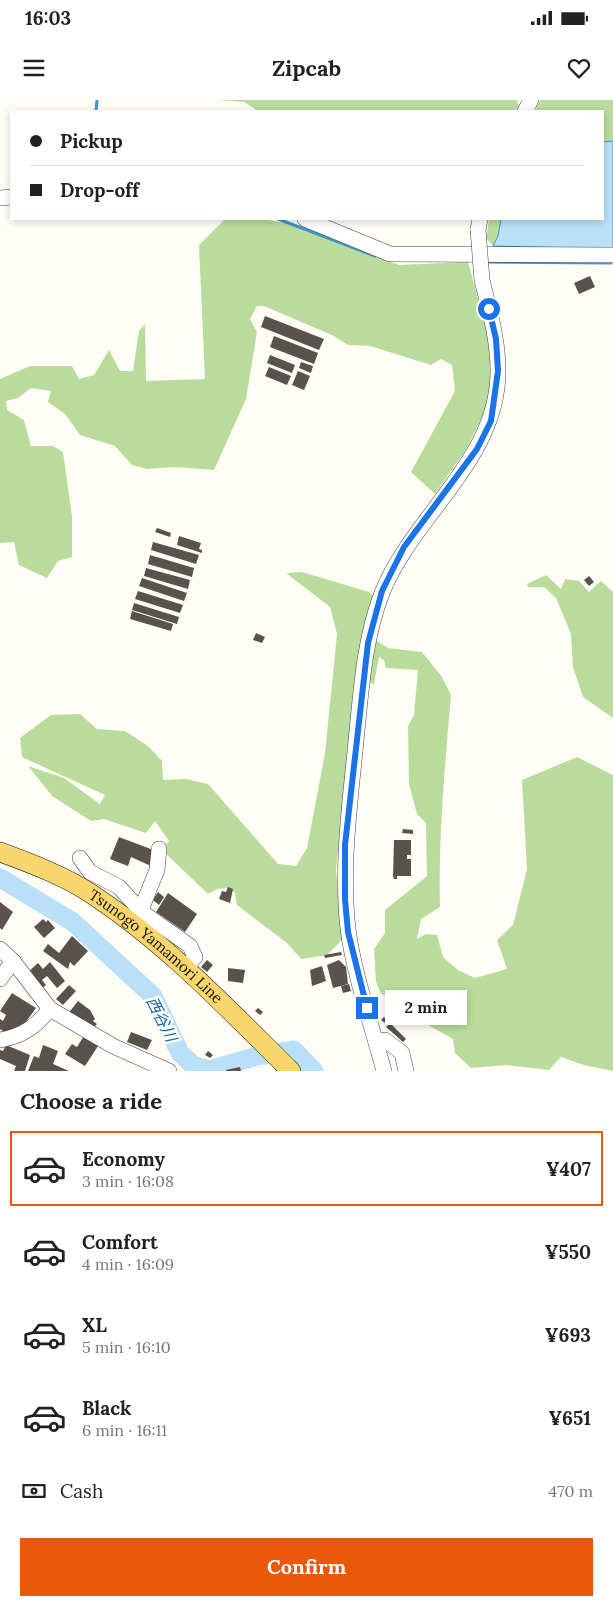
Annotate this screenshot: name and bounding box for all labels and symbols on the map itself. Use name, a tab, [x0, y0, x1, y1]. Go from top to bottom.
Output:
route start	[478, 298, 500, 320]
street label: Tsunogo Yamamori Line	[85, 885, 227, 1007]
callout: 2 min	[384, 990, 467, 1026]
water label: 西谷川	[142, 993, 183, 1047]
route end	[356, 997, 378, 1019]

